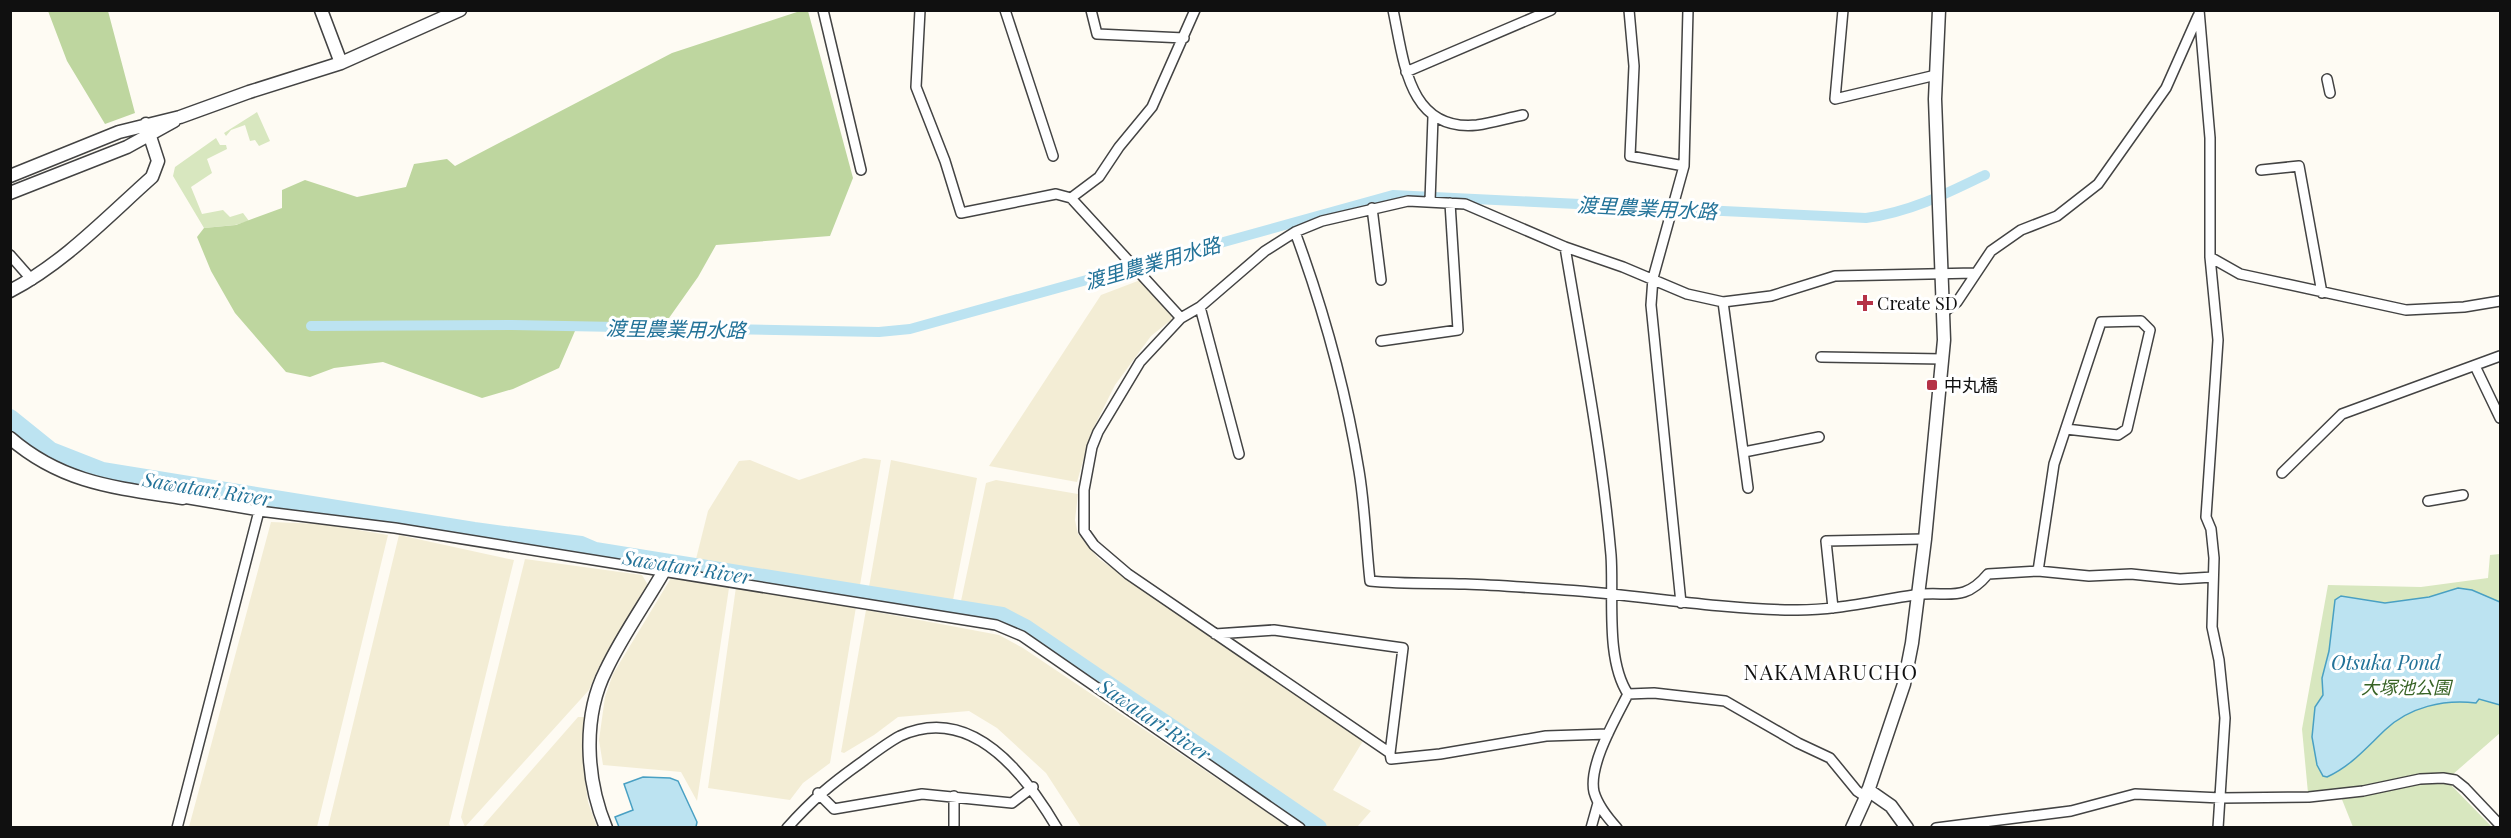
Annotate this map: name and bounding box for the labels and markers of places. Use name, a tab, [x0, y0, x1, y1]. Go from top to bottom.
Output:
place label: Create SD	[1877, 291, 1958, 315]
marker: Create SD	[1858, 296, 1872, 310]
place label: 中丸橋	[1944, 373, 1998, 397]
marker: 中丸橋	[1925, 378, 1939, 392]

